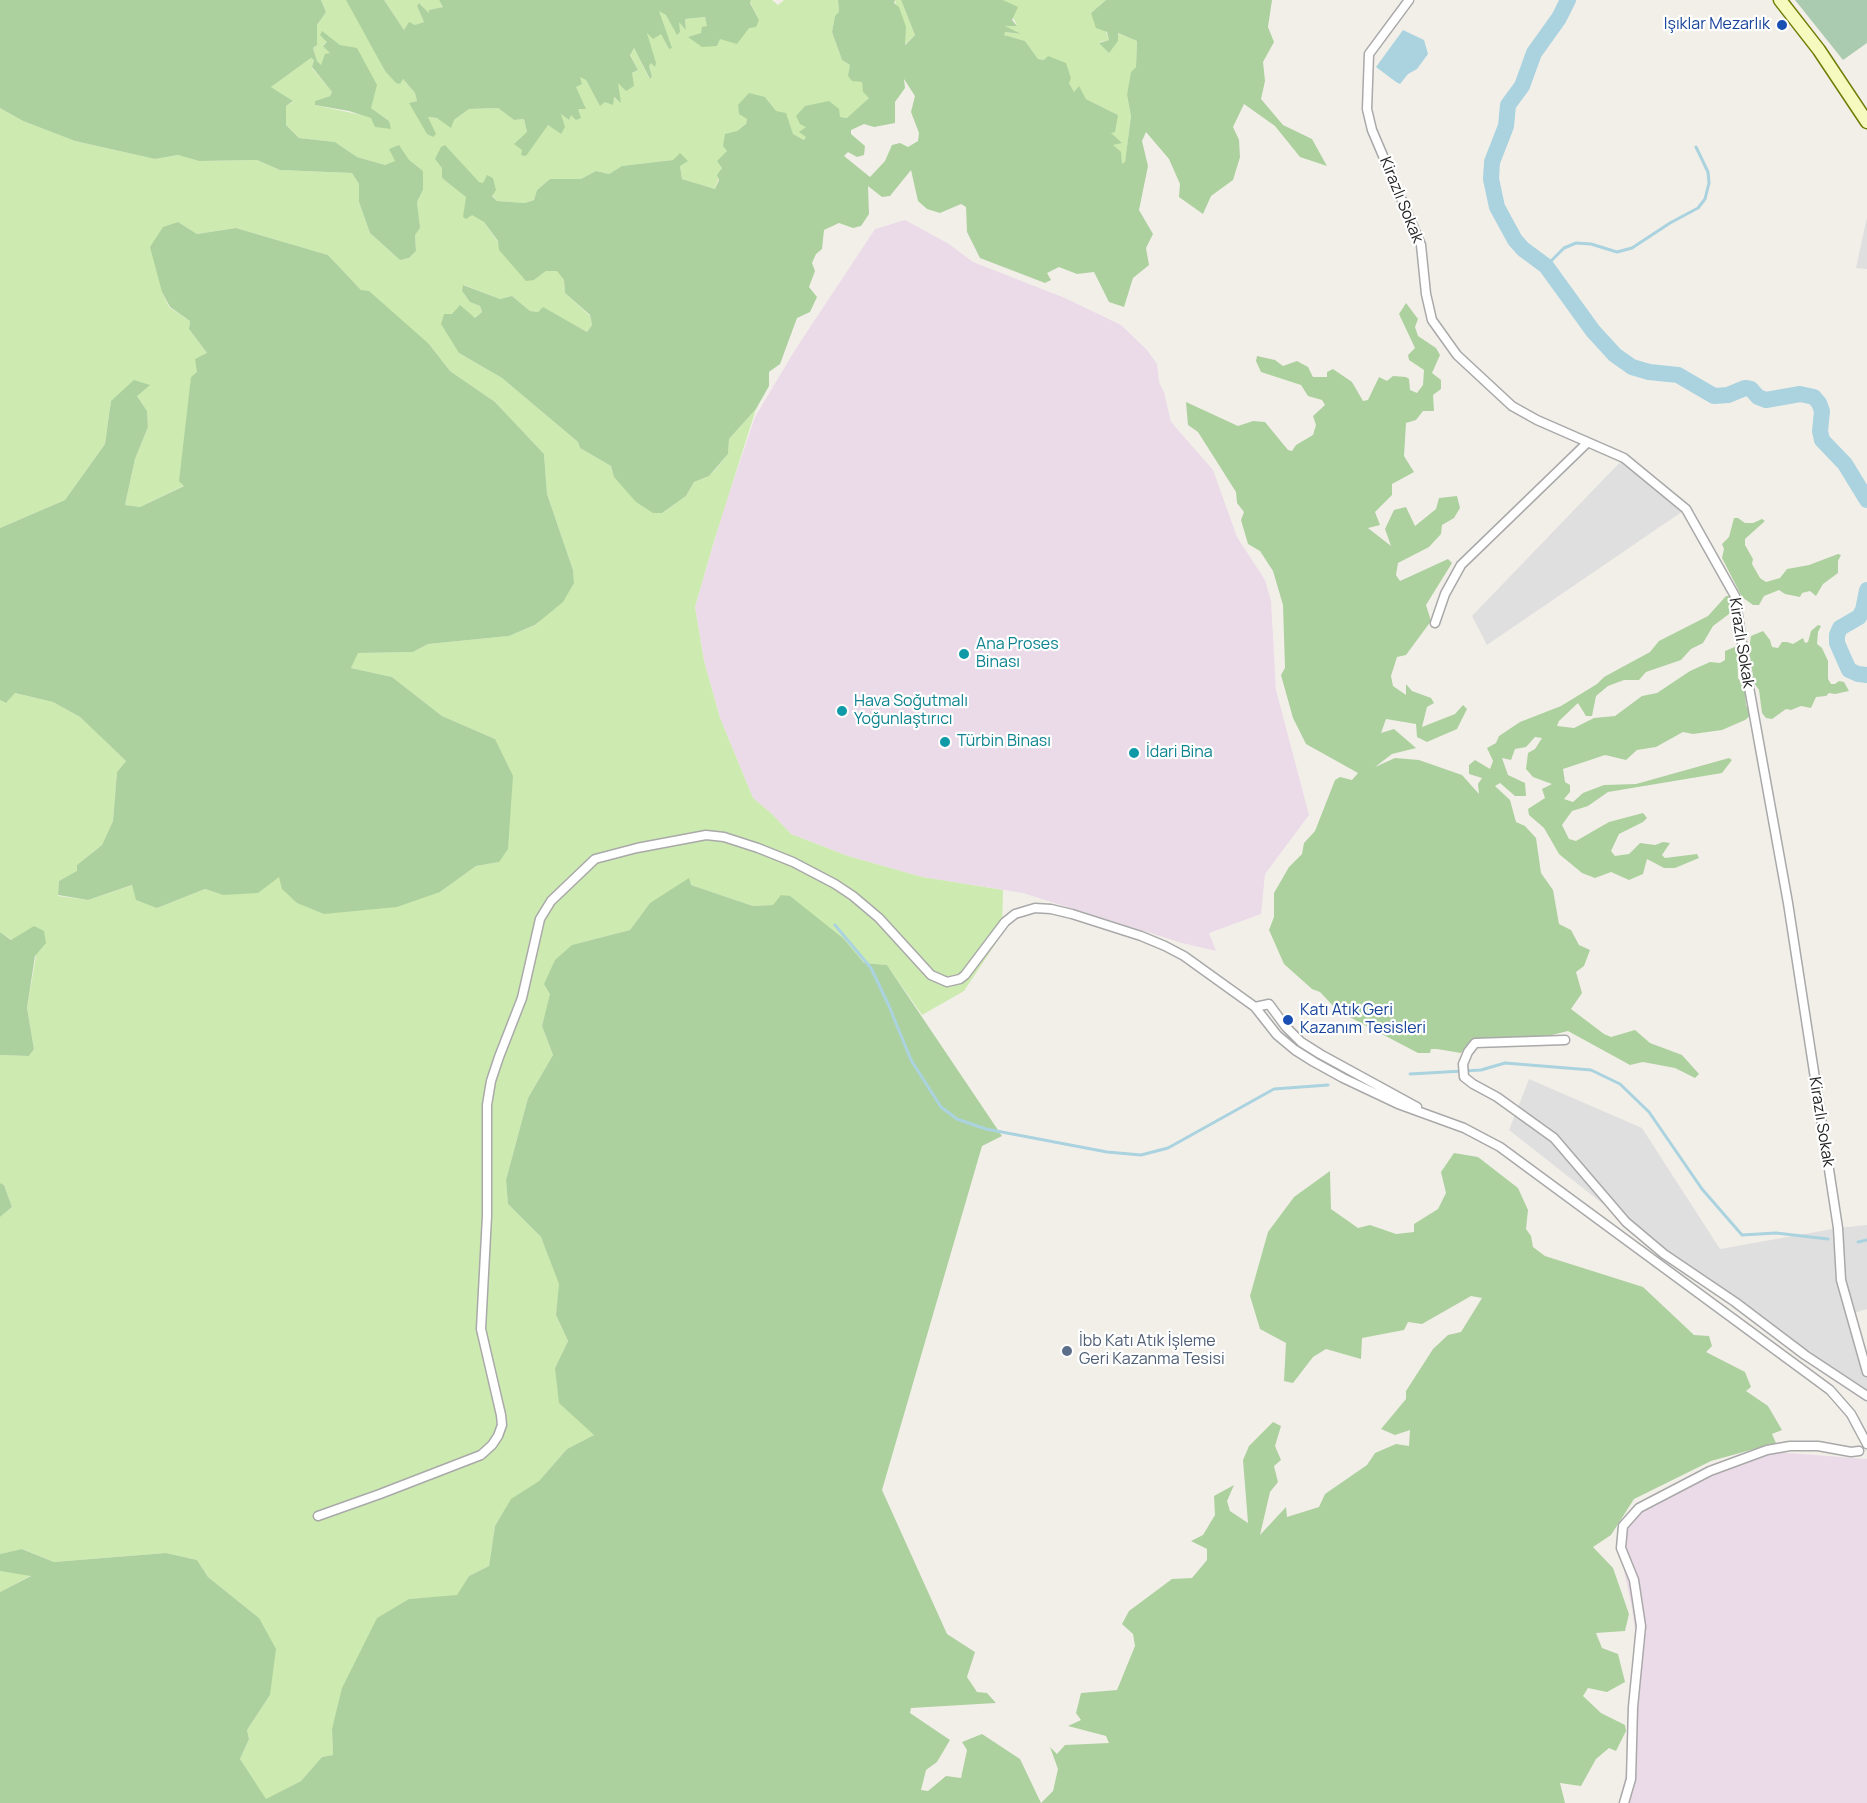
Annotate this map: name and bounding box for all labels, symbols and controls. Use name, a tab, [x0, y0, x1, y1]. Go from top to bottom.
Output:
place label: Işıklar Mezarlık	[1664, 15, 1770, 35]
marker: Işıklar Mezarlık	[1775, 18, 1789, 32]
street label: Kirazlı Sokak	[1375, 154, 1427, 246]
street label: Kirazlı Sokak	[1724, 597, 1758, 689]
place label: Ana Proses Binası	[976, 635, 1059, 673]
marker: Ana Proses Binası	[957, 647, 971, 661]
place label: Hava Soğutmalı Yoğunlaştırıcı	[854, 692, 968, 730]
marker: Hava Soğutmalı Yoğunlaştırıcı	[835, 704, 849, 718]
place label: Türbin Binası	[957, 732, 1051, 752]
marker: Türbin Binası	[938, 735, 952, 749]
place label: İdari Bina	[1146, 743, 1213, 763]
marker: İdari Bina	[1127, 746, 1141, 760]
place label: Katı Atık Geri Kazanım Tesisleri	[1300, 1001, 1426, 1039]
marker: Katı Atık Geri Kazanım Tesisleri	[1281, 1013, 1295, 1027]
street label: Kirazlı Sokak	[1804, 1076, 1838, 1168]
place label: İbb Katı Atık İşleme Geri Kazanma Tesisi	[1079, 1332, 1225, 1370]
marker: İbb Katı Atık İşleme Geri Kazanma Tesisi	[1060, 1344, 1074, 1358]

